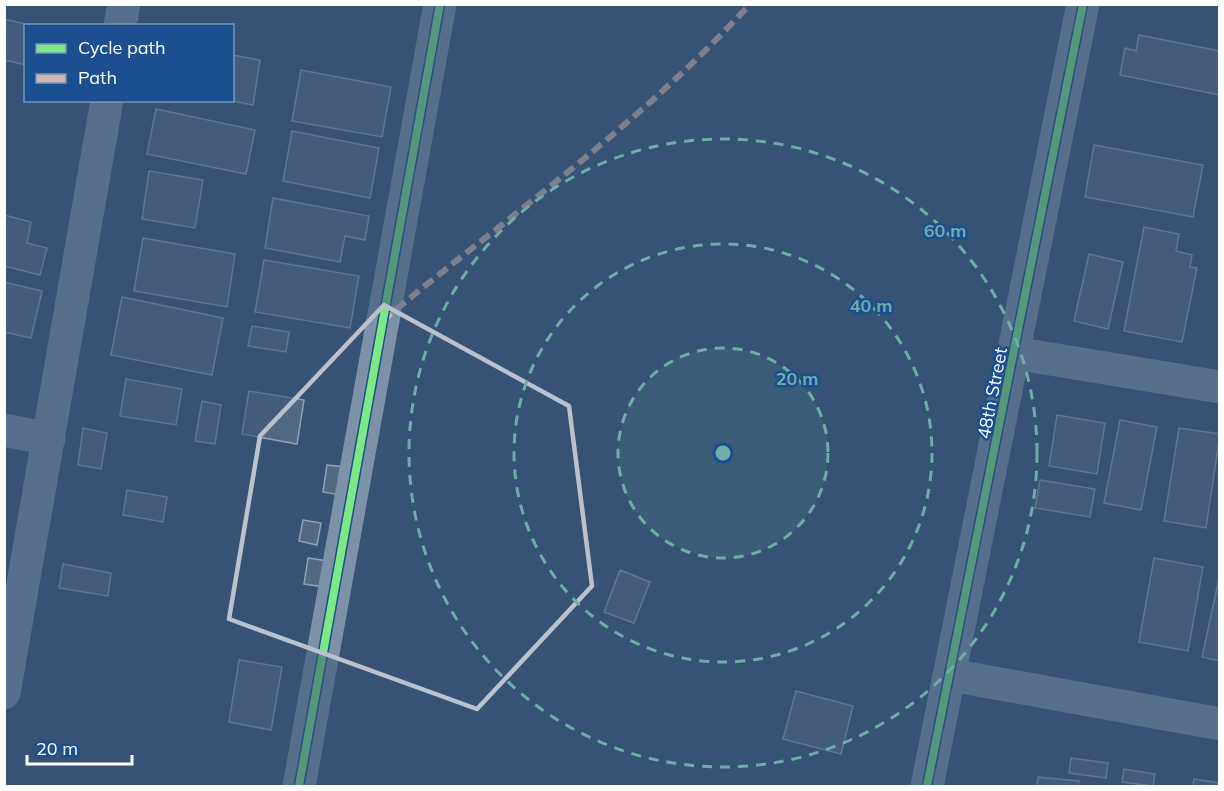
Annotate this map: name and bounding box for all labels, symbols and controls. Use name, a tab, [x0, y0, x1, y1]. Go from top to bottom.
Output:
legend	[24, 24, 234, 102]
text: Cycle path	[78, 36, 165, 59]
text: Path	[78, 66, 117, 89]
text: 60 m	[924, 219, 966, 242]
text: 40 m	[850, 294, 892, 317]
street label: 48th Street	[972, 345, 1012, 441]
text: 20 m	[776, 367, 818, 390]
centre of rings	[713, 443, 733, 463]
scale bar	[27, 728, 132, 766]
text: 20 m	[36, 737, 78, 760]

